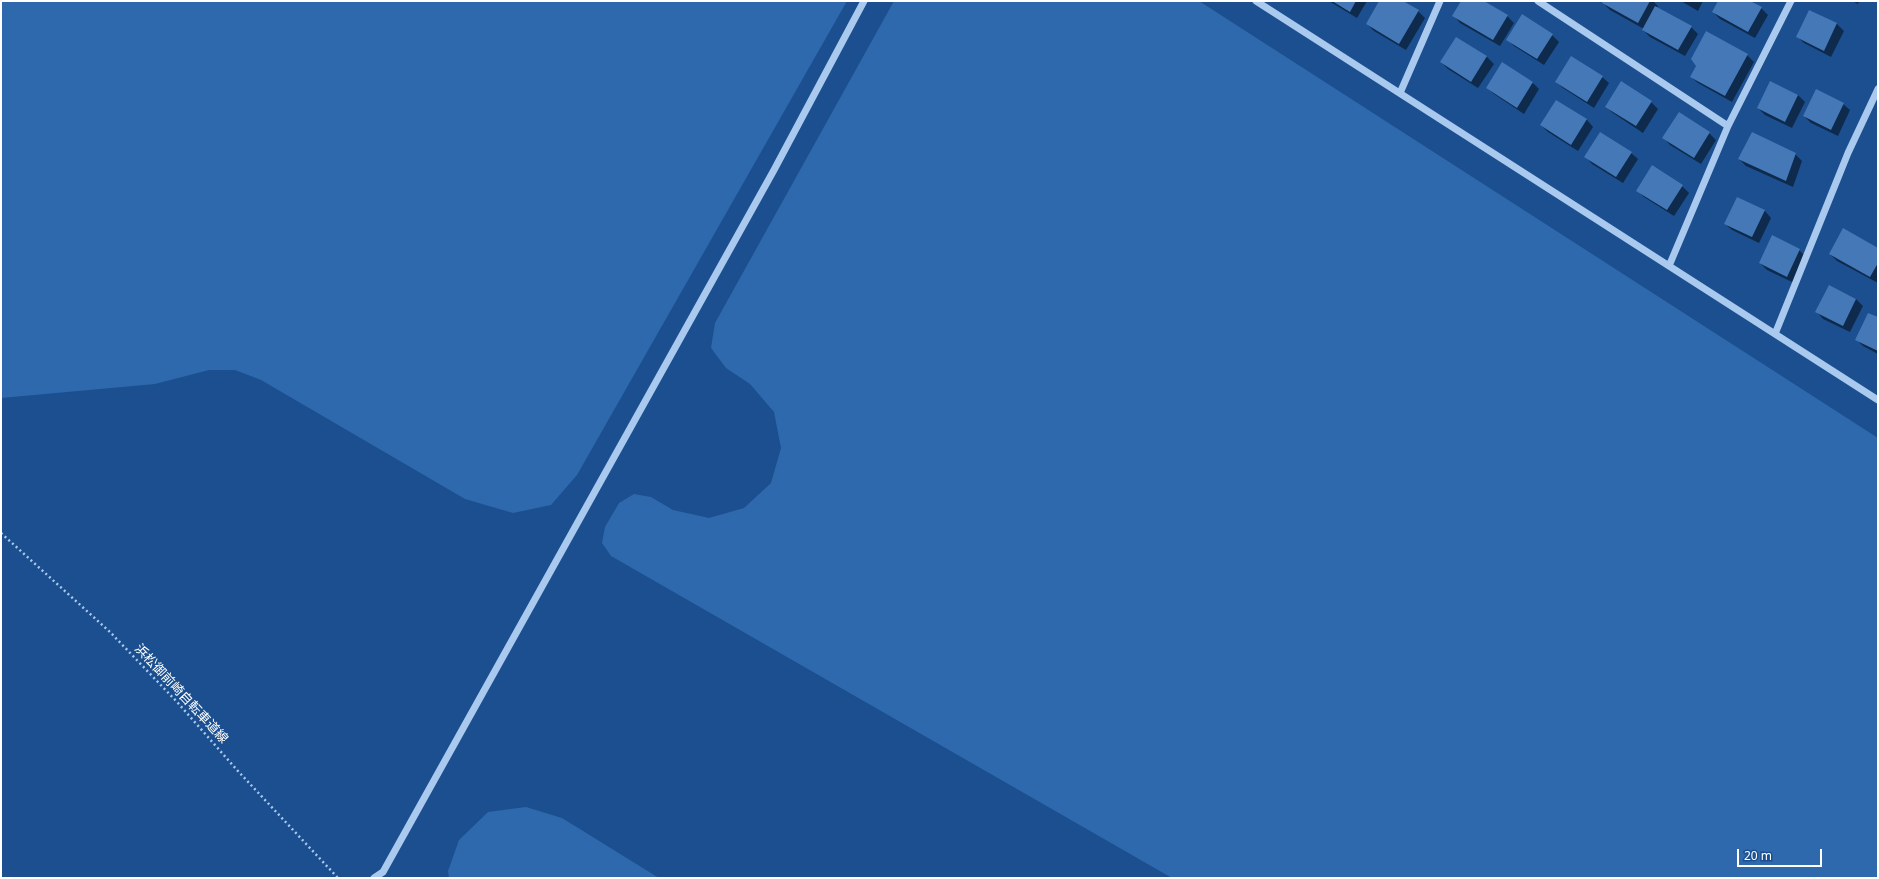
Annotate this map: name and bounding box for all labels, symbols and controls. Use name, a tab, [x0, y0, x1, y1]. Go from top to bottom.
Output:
street label: 浜松御前崎自転車道線	[131, 641, 231, 747]
scale bar	[1739, 841, 1824, 867]
text: 20 m	[1744, 847, 1772, 864]

